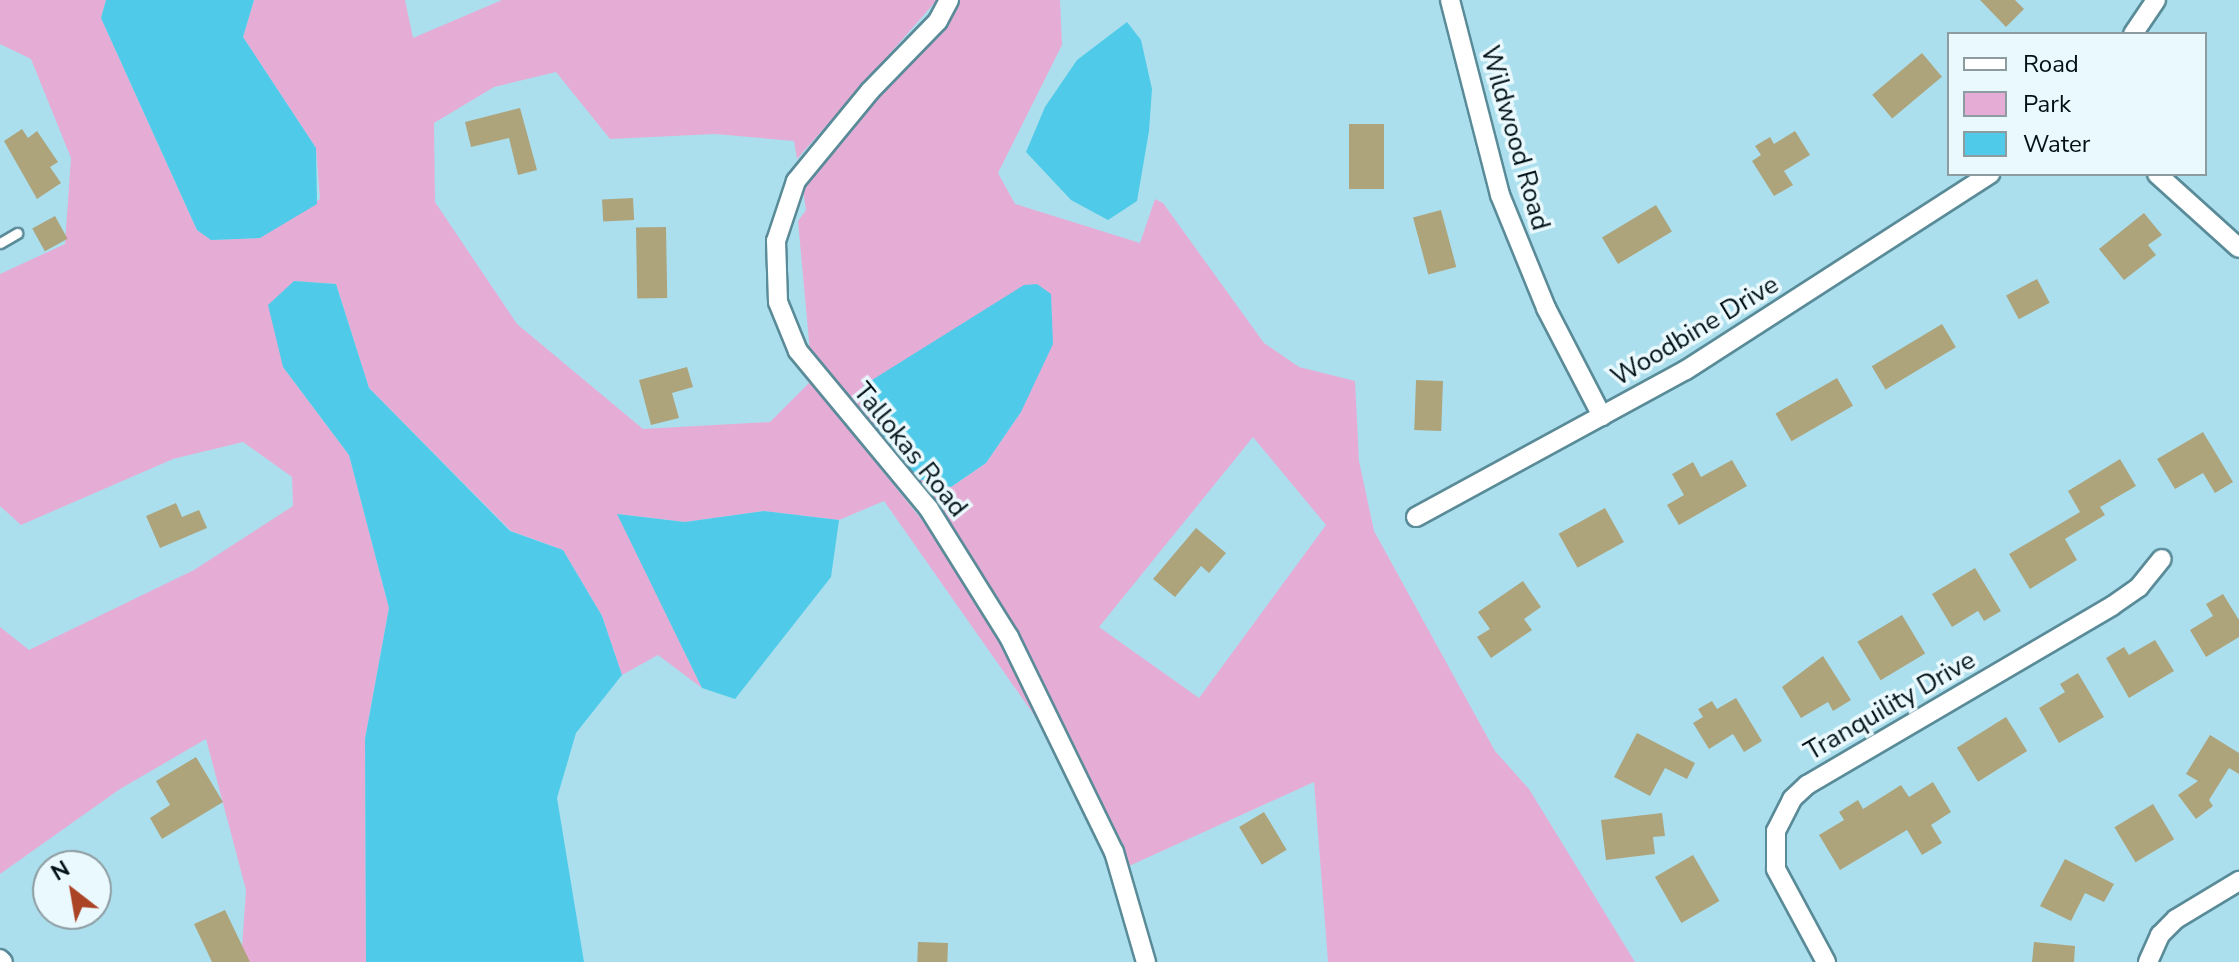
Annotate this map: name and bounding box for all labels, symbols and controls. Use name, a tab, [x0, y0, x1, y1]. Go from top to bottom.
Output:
legend	[1947, 32, 2207, 176]
street label: Wildwood Road	[1474, 42, 1556, 234]
text: Road	[2023, 48, 2079, 80]
text: Park	[2023, 88, 2071, 120]
text: Water	[2023, 128, 2090, 160]
street label: Woodbine Drive	[1606, 269, 1784, 393]
street label: Tallokas Road	[846, 377, 974, 523]
street label: Tranquility Drive	[1799, 645, 1981, 767]
north arrow	[32, 850, 112, 930]
text: N	[46, 854, 75, 888]

